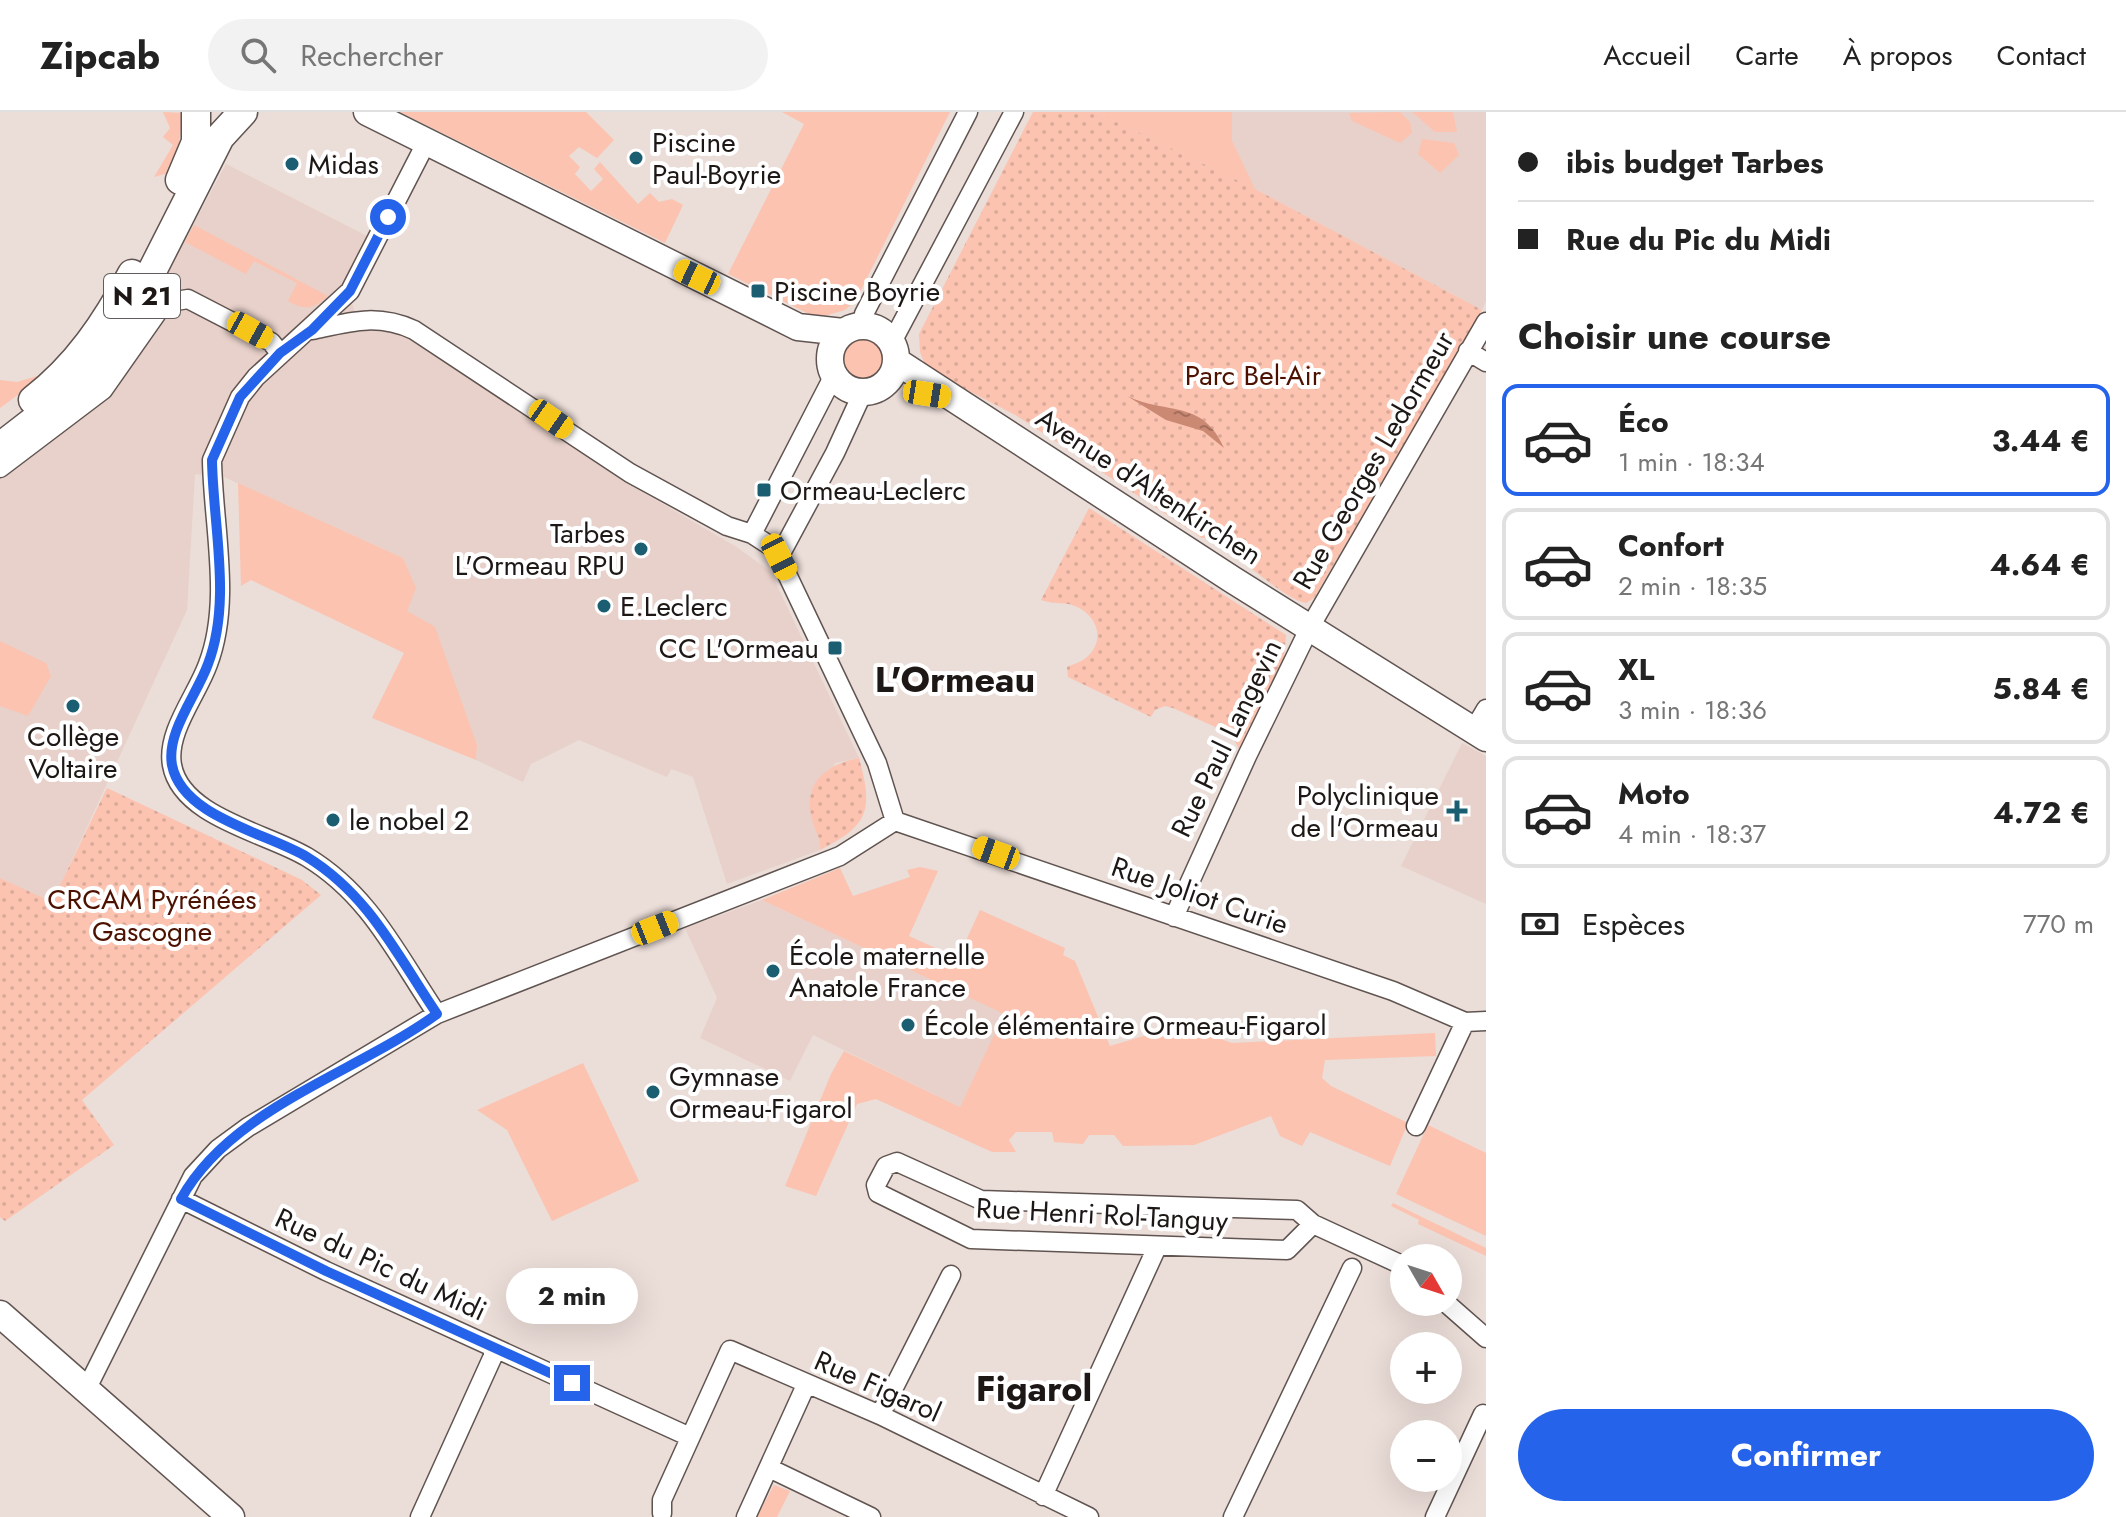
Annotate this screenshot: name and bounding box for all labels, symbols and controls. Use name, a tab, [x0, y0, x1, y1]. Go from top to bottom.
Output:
search box	[208, 19, 768, 91]
text: Zipcab	[40, 28, 160, 83]
icon: search	[236, 33, 280, 77]
text: Rechercher	[300, 34, 444, 77]
text: Accueil	[1603, 35, 1691, 76]
text: Carte	[1735, 35, 1799, 76]
text: À propos	[1843, 35, 1953, 76]
text: Contact	[1997, 35, 2086, 76]
place label: Piscine Paul-Boyrie	[652, 122, 781, 195]
text: ibis budget Tarbes	[1566, 141, 1824, 184]
place label: Midas	[308, 144, 379, 185]
marker: Piscine Paul-Boyrie	[627, 149, 645, 167]
marker: Midas	[283, 155, 301, 173]
route start	[370, 199, 406, 235]
text: Rue du Pic du Midi	[1566, 218, 1831, 261]
car	[670, 256, 724, 298]
place label: Piscine Boyrie	[774, 271, 940, 312]
road number: N 21	[104, 274, 180, 318]
marker: Piscine Boyrie	[749, 282, 767, 300]
car	[223, 308, 277, 352]
text: Choisir une course	[1518, 310, 1831, 362]
street label: Rue Georges Ledormeur	[1283, 323, 1464, 597]
park label: Parc Bel-Air	[1185, 355, 1322, 396]
car	[901, 378, 953, 410]
car	[524, 395, 578, 443]
street label: Avenue d'Altenkirchen	[1028, 398, 1270, 575]
text: Éco	[1618, 400, 1669, 443]
icon: car	[1522, 404, 1594, 476]
text: 3.44 €	[1992, 419, 2090, 462]
text: 1 min · 18:34	[1618, 443, 1765, 481]
place label: Ormeau-Leclerc	[780, 470, 966, 511]
marker: Ormeau-Leclerc	[755, 481, 773, 499]
place label: Tarbes L'Ormeau RPU	[455, 513, 625, 586]
text: Confort	[1618, 524, 1724, 567]
icon: car	[1522, 528, 1594, 600]
car	[757, 530, 801, 584]
marker: Tarbes L'Ormeau RPU	[632, 540, 650, 558]
text: 4.64 €	[1990, 543, 2090, 586]
text: 2 min · 18:35	[1618, 567, 1767, 605]
place label: E.Leclerc	[620, 586, 728, 627]
marker: E.Leclerc	[595, 597, 613, 615]
place label: CC L'Ormeau	[659, 628, 819, 669]
street label: Rue Paul Langevin	[1161, 632, 1292, 844]
marker: CC L'Ormeau	[826, 639, 844, 657]
text: XL	[1618, 648, 1654, 691]
icon: car	[1522, 652, 1594, 724]
district label: L'Ormeau	[875, 653, 1035, 705]
text: 5.84 €	[1993, 667, 2090, 710]
text: 3 min · 18:36	[1618, 691, 1767, 729]
marker: Collège Voltaire	[64, 697, 82, 715]
place label: Collège Voltaire	[27, 716, 119, 789]
text: Moto	[1618, 772, 1690, 815]
place label: Polyclinique de l'Ormeau	[1290, 775, 1439, 848]
icon: car	[1522, 776, 1594, 848]
text: 4.72 €	[1993, 791, 2090, 834]
place label: le nobel 2	[349, 800, 469, 841]
marker: Polyclinique de l'Ormeau	[1446, 800, 1468, 822]
marker: le nobel 2	[324, 811, 342, 829]
text: 4 min · 18:37	[1618, 815, 1766, 853]
car	[969, 834, 1023, 872]
street label: Rue Joliot Curie	[1106, 846, 1294, 945]
park label: CRCAM Pyrénées Gascogne	[47, 879, 257, 952]
icon: cash	[1518, 902, 1562, 946]
text: Espèces	[1582, 903, 1685, 946]
text: 770 m	[2023, 905, 2094, 943]
car	[628, 908, 682, 948]
place label: École maternelle Anatole France	[789, 935, 985, 1008]
marker: École maternelle Anatole France	[764, 962, 782, 980]
place label: École élémentaire Ormeau-Figarol	[924, 1005, 1327, 1046]
marker: École élémentaire Ormeau-Figarol	[899, 1016, 917, 1034]
place label: Gymnase Ormeau-Figarol	[669, 1056, 853, 1129]
marker: Gymnase Ormeau-Figarol	[644, 1083, 662, 1101]
street label: Rue Henri Rol-Tanguy	[975, 1187, 1230, 1242]
street label: Rue du Pic du Midi	[268, 1197, 493, 1331]
north arrow	[1390, 1244, 1462, 1316]
map controls	[1390, 1244, 1462, 1492]
callout: 2 min	[506, 1267, 638, 1323]
text: 2 min	[538, 1277, 606, 1315]
button: +	[1390, 1332, 1462, 1404]
street label: Rue Figarol	[808, 1340, 948, 1433]
district label: Figarol	[976, 1362, 1092, 1414]
route end	[554, 1365, 590, 1401]
button: Confirmer	[1518, 1409, 2094, 1501]
button: −	[1390, 1420, 1462, 1492]

